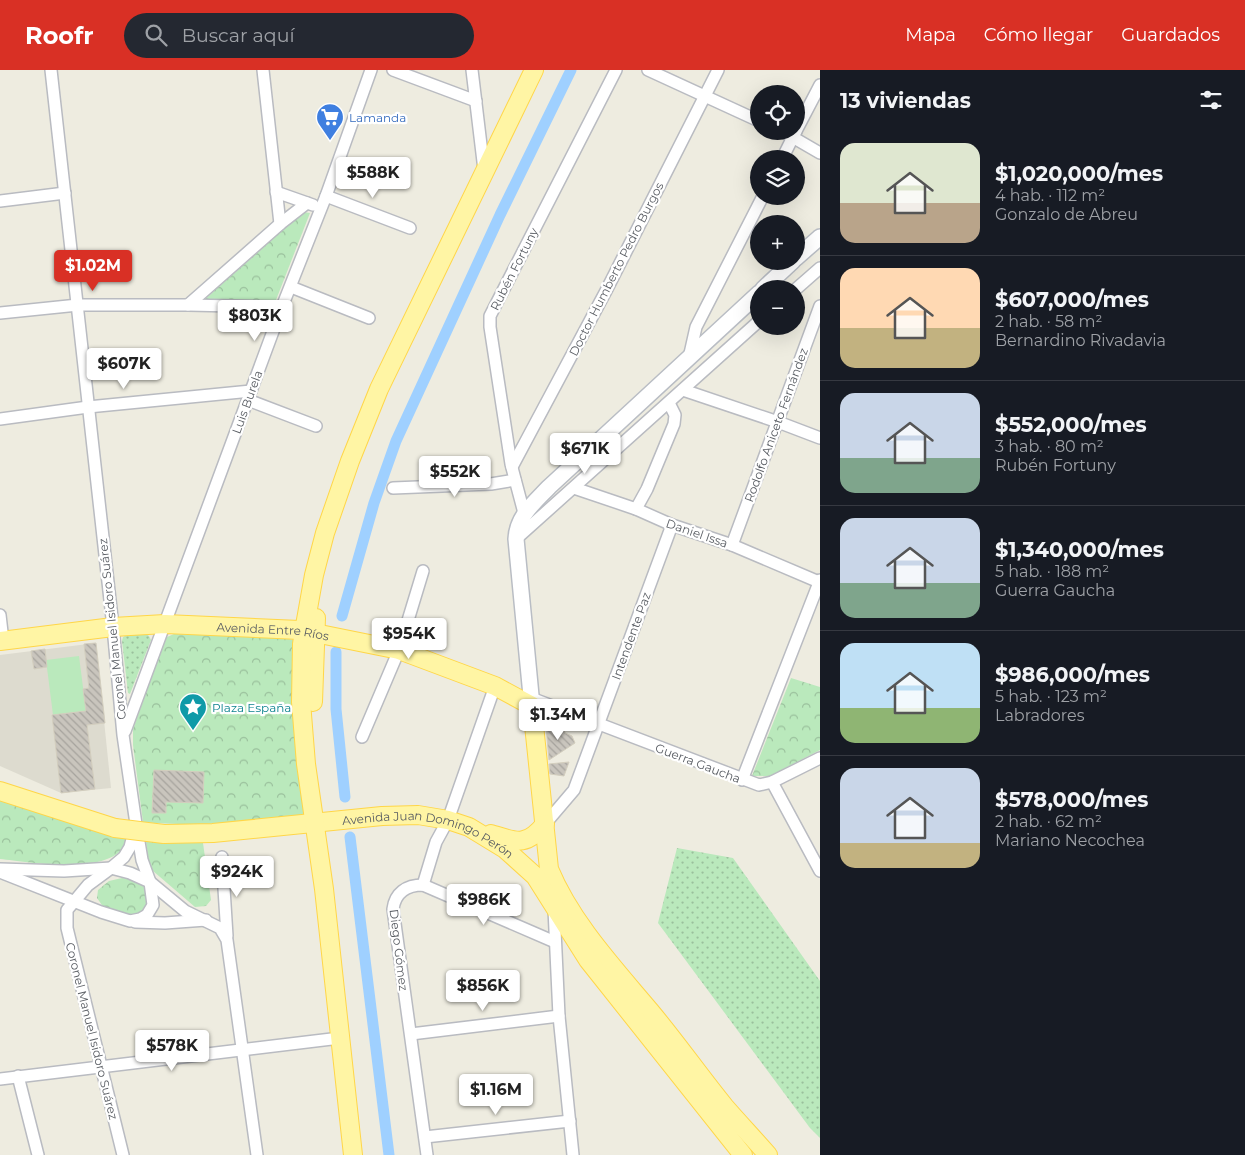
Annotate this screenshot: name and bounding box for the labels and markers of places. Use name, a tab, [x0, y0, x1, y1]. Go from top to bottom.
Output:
supermarket icon: Lamanda	[315, 102, 345, 141]
place label: Lamanda	[349, 110, 406, 125]
pin: $588K	[338, 156, 408, 199]
pin: $1.02M	[52, 250, 134, 292]
pin: $803K	[220, 300, 290, 342]
pin: $607K	[89, 348, 159, 390]
pin: $671K	[550, 432, 620, 475]
pin: $552K	[420, 456, 490, 498]
pin: $954K	[374, 618, 444, 660]
place icon: Plaza España	[178, 692, 208, 731]
pin: $1.34M	[517, 698, 599, 741]
place label: Plaza España	[212, 700, 291, 715]
pin: $924K	[202, 856, 272, 898]
pin: $986K	[449, 884, 519, 926]
pin: $856K	[448, 970, 518, 1012]
pin: $578K	[137, 1030, 207, 1072]
pin: $1.16M	[455, 1074, 537, 1116]

